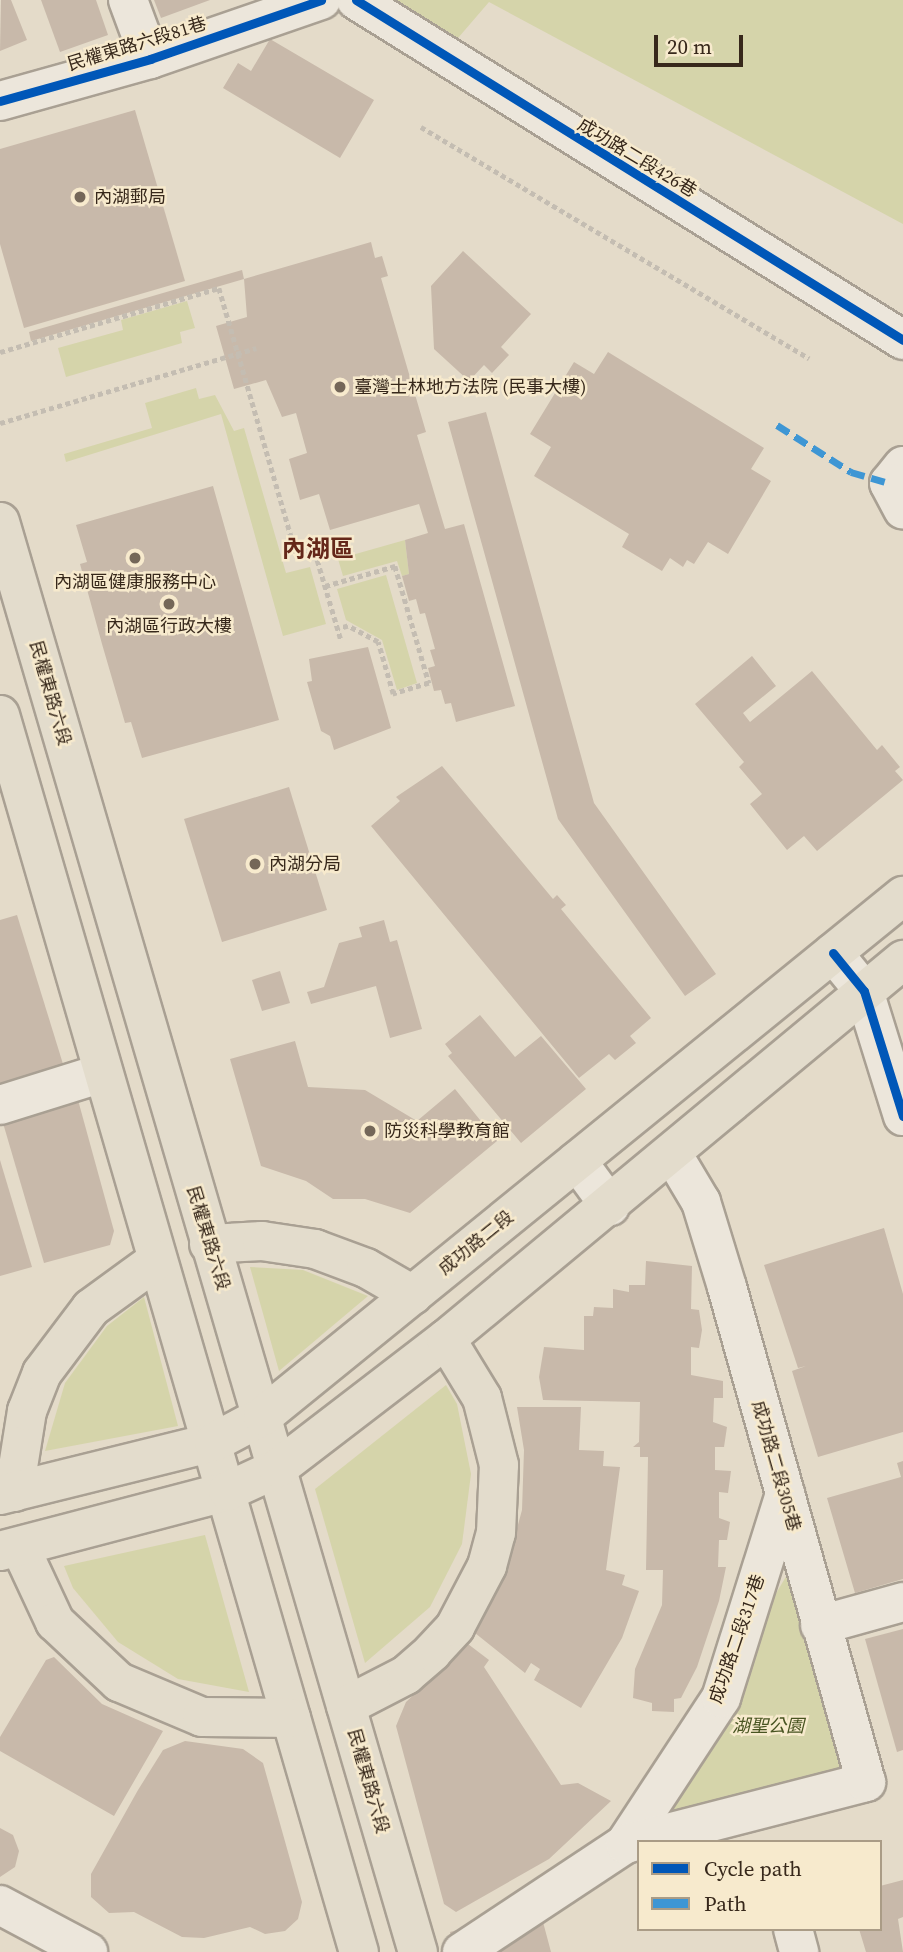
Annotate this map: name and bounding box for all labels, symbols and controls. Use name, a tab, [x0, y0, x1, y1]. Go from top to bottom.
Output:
street label: 民權東路六段81巷	[65, 13, 209, 75]
scale bar	[658, 21, 747, 65]
text: 20 m	[667, 32, 712, 61]
street label: 成功路二段426巷	[574, 114, 700, 202]
place label: 內湖郵局	[94, 186, 166, 208]
marker: 內湖郵局	[72, 189, 88, 205]
place label: 臺灣士林地方法院 (民事大樓)	[354, 376, 586, 398]
marker: 臺灣士林地方法院 (民事大樓)	[332, 379, 348, 395]
district label: 內湖區	[282, 535, 354, 563]
marker: 內湖區健康服務中心	[125, 548, 145, 568]
place label: 內湖區健康服務中心	[54, 571, 216, 593]
marker: 內湖區行政大樓	[161, 596, 177, 612]
place label: 內湖區行政大樓	[106, 615, 232, 637]
street label: 民權東路六段	[25, 638, 75, 748]
place label: 內湖分局	[269, 853, 341, 875]
marker: 內湖分局	[247, 856, 263, 872]
place label: 防災科學教育館	[384, 1120, 510, 1142]
marker: 防災科學教育館	[362, 1123, 378, 1139]
street label: 民權東路六段	[182, 1183, 234, 1293]
street label: 成功路二段	[434, 1206, 518, 1280]
street label: 成功路二段305巷	[747, 1398, 805, 1534]
street label: 成功路二段317巷	[705, 1572, 769, 1706]
park label: 湖聖公園	[732, 1715, 804, 1737]
street label: 民權東路六段	[343, 1726, 393, 1836]
legend	[637, 1840, 882, 1931]
text: Cycle path	[704, 1854, 802, 1883]
text: Path	[704, 1889, 747, 1918]

